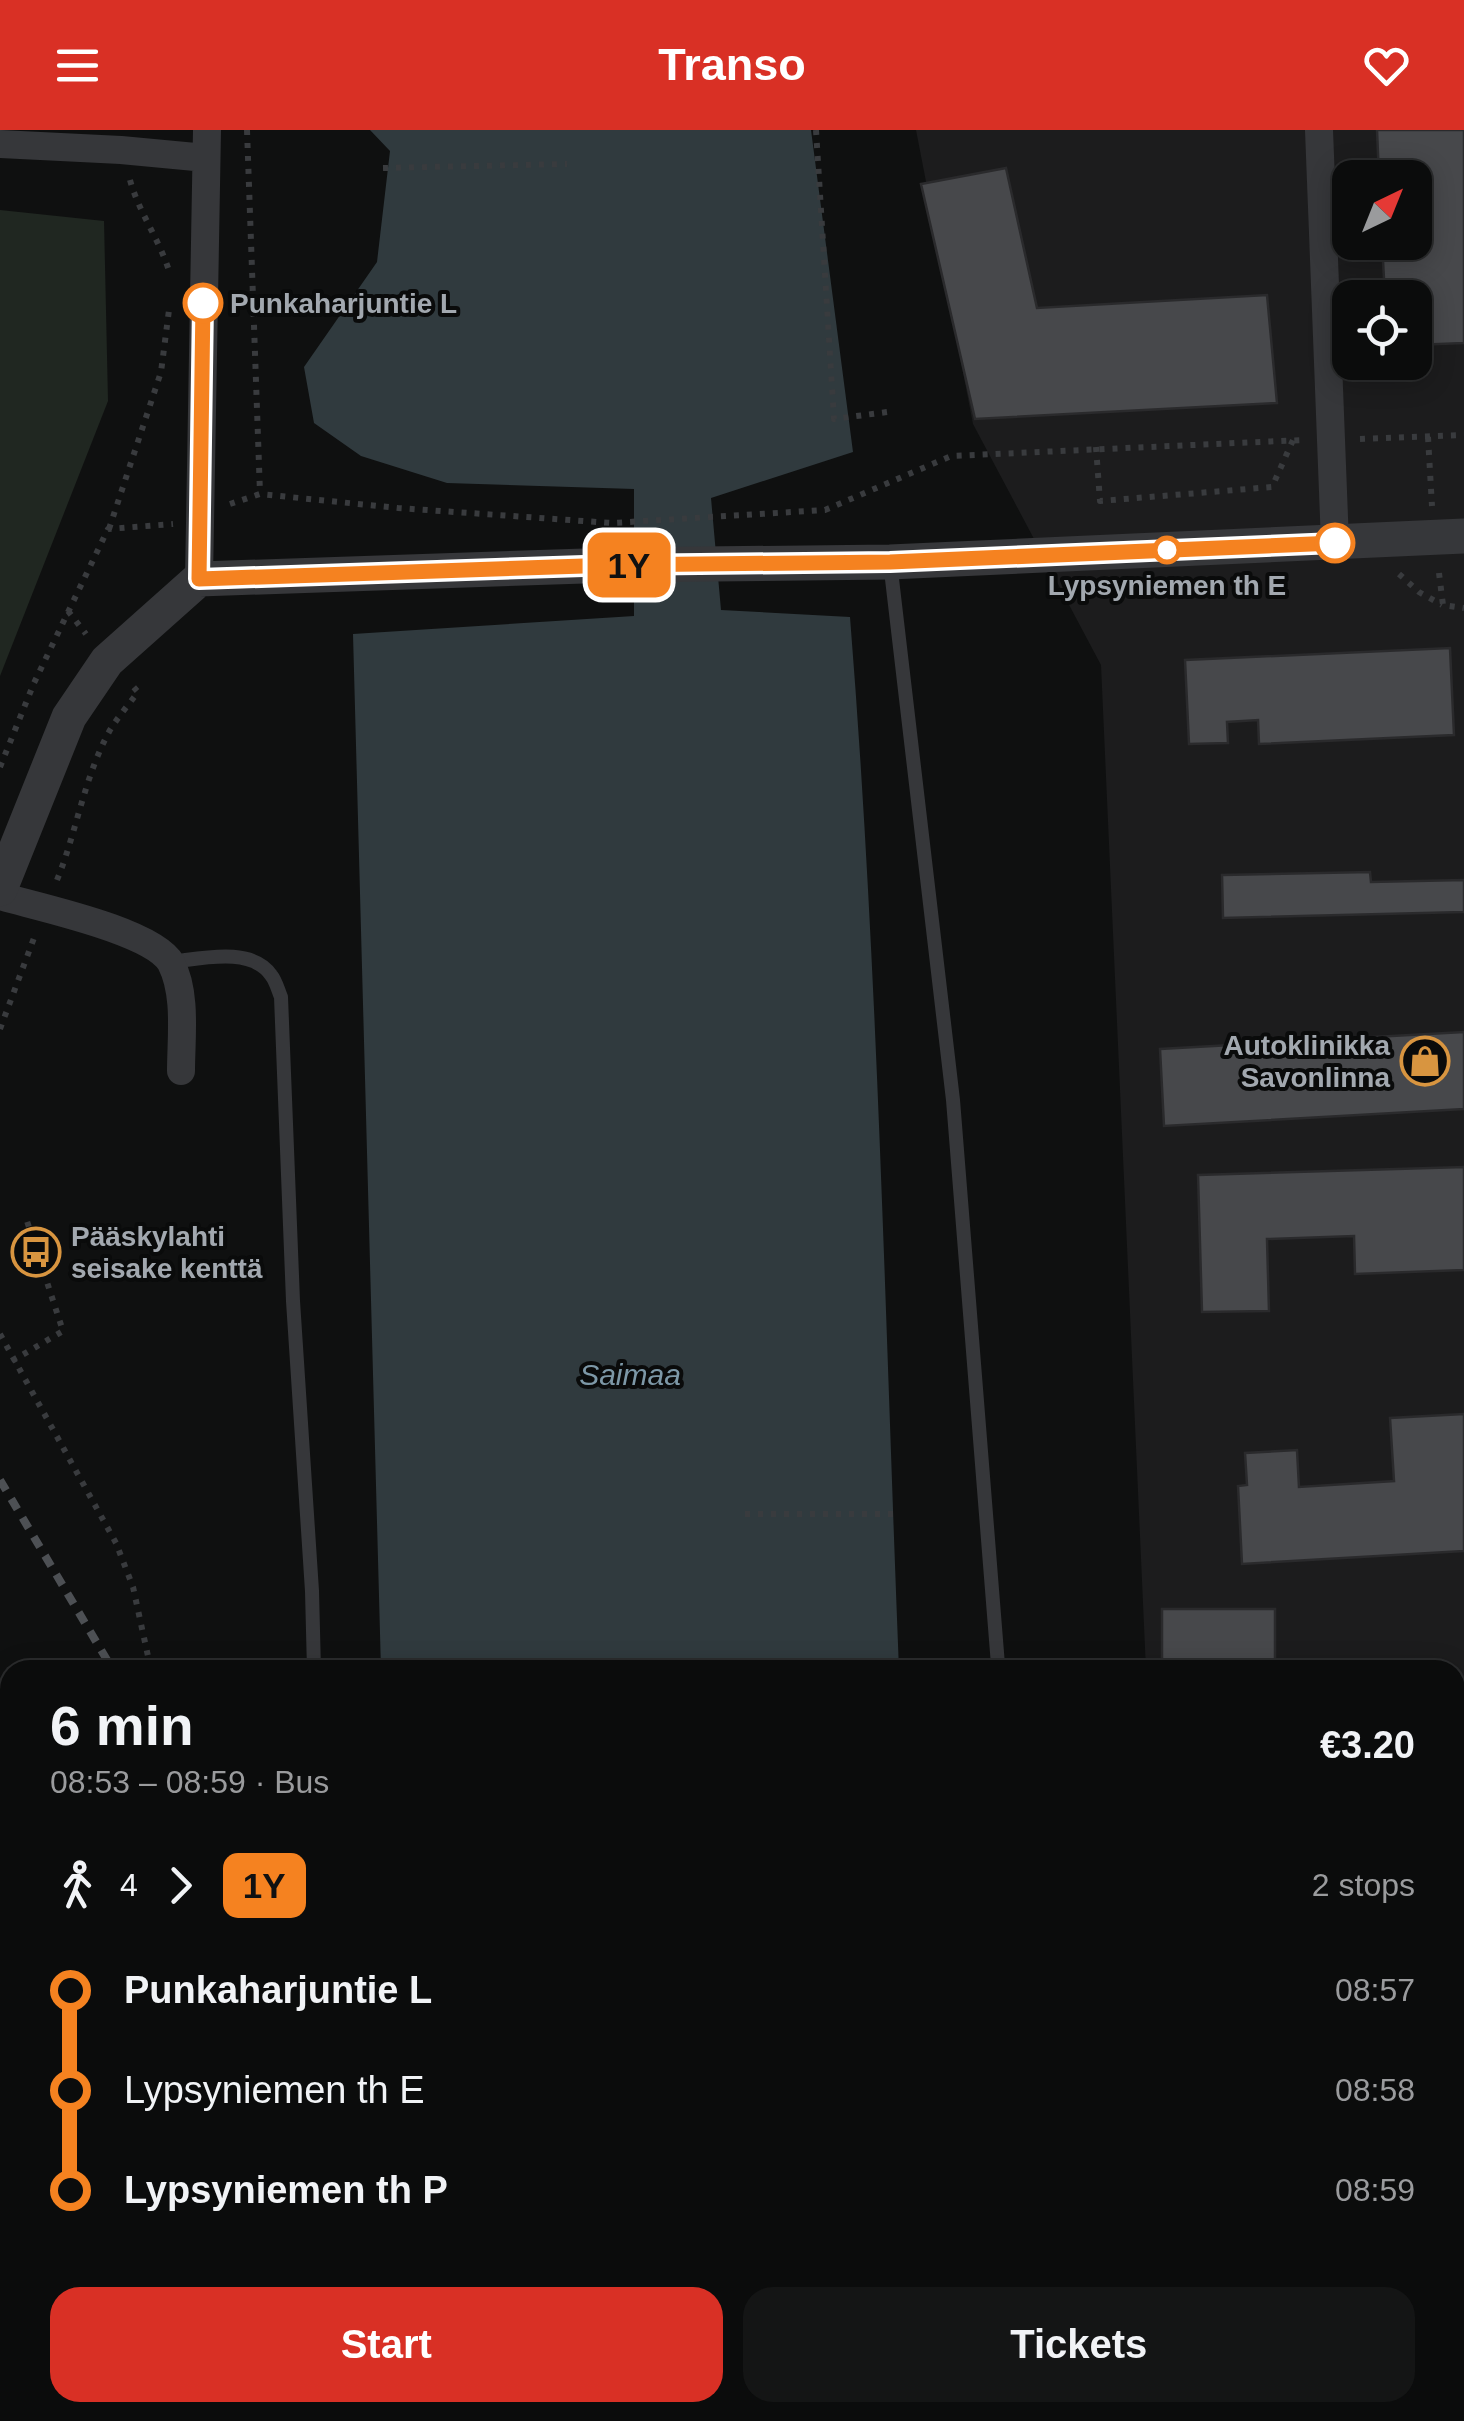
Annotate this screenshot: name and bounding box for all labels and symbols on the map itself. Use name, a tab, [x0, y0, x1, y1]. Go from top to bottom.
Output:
north arrow	[1332, 160, 1432, 260]
marker: Punkaharjuntie L	[184, 284, 222, 322]
place label: Punkaharjuntie L	[230, 288, 457, 319]
unlabelled marker	[1316, 524, 1354, 562]
line badge: 1Y	[584, 532, 674, 598]
marker: Lypsyniemen th E	[1154, 537, 1180, 563]
place label: Lypsyniemen th E	[1048, 570, 1286, 601]
place label: Autoklinikka Savonlinna	[1224, 1030, 1390, 1093]
shop icon: Autoklinikka Savonlinna	[1399, 1035, 1451, 1087]
place label: Pääskylahti seisake kenttä	[71, 1221, 263, 1284]
bus stop icon: Pääskylahti seisake kenttä	[10, 1226, 62, 1278]
water label: Saimaa	[579, 1358, 681, 1391]

